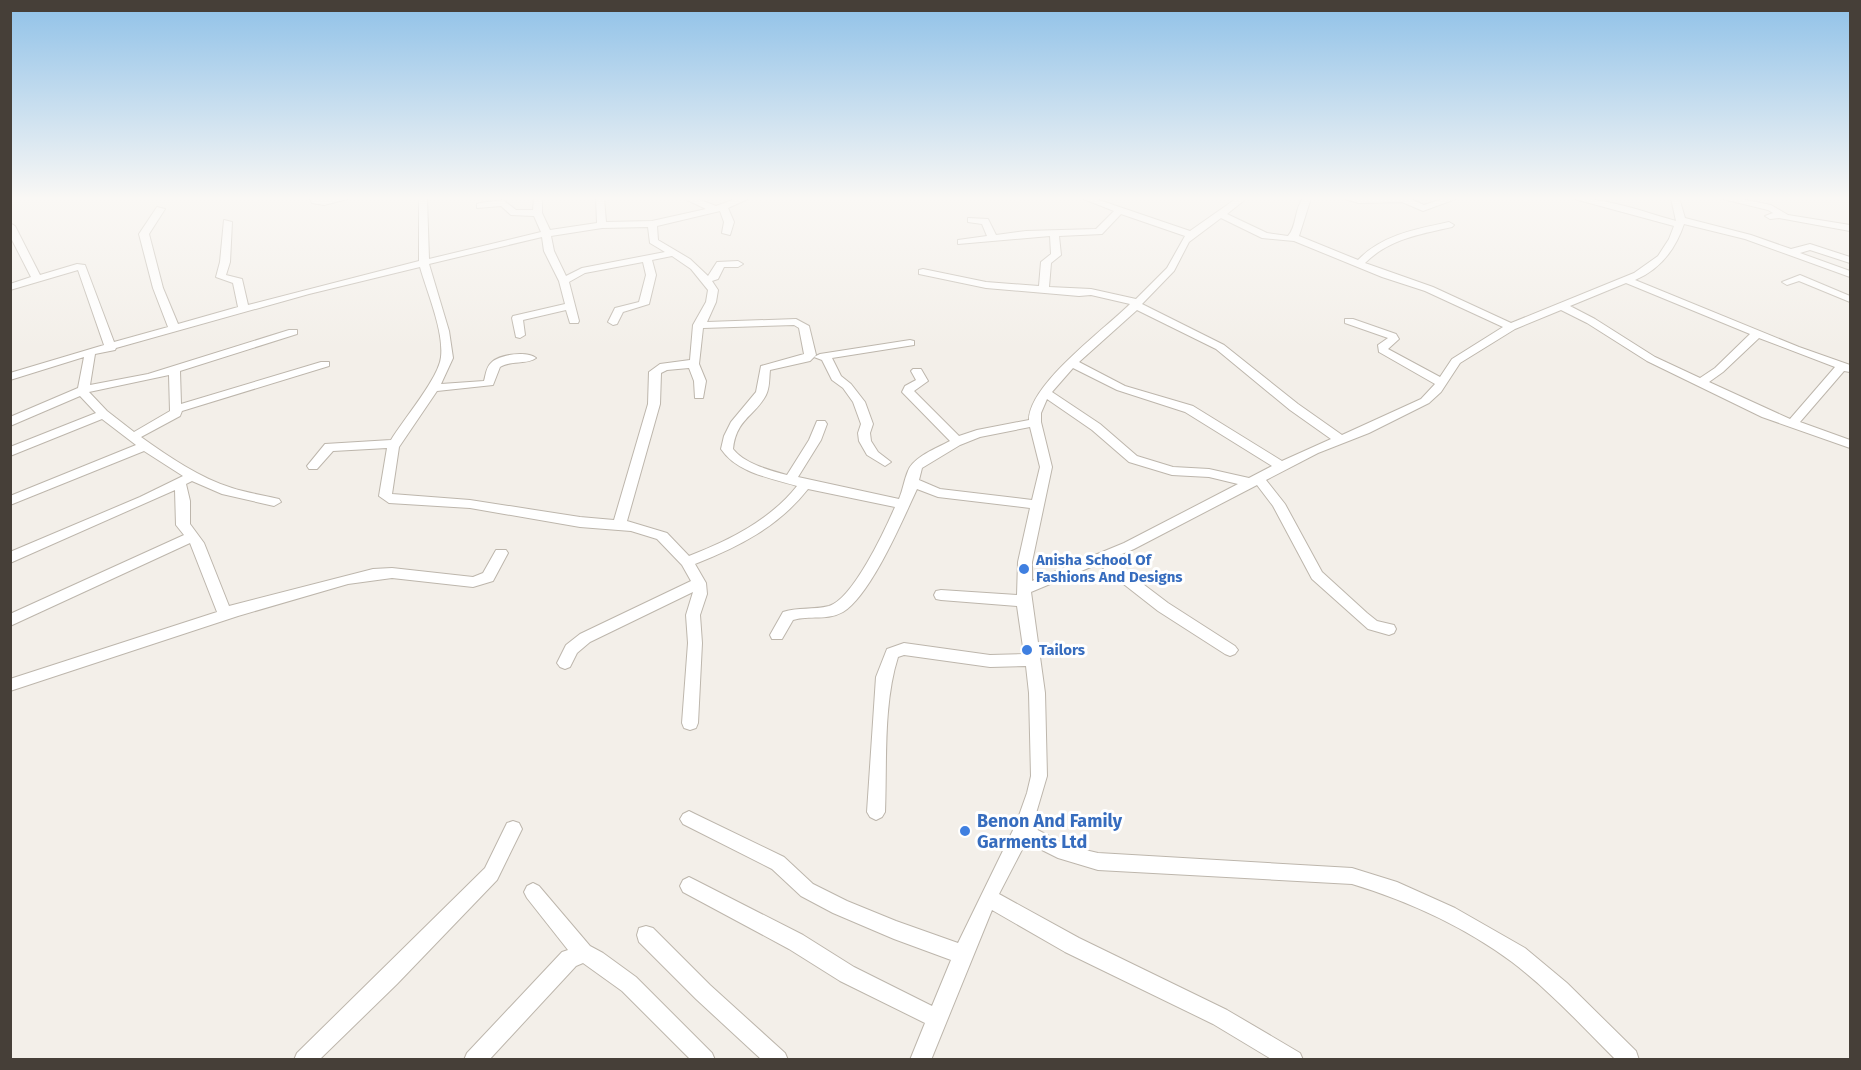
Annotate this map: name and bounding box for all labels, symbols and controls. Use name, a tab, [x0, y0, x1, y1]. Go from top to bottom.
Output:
place label: Anisha School Of Fashions And Designs	[1035, 551, 1183, 586]
marker: Anisha School Of Fashions And Designs	[1017, 562, 1031, 576]
place label: Tailors	[1039, 641, 1085, 659]
marker: Tailors	[1020, 643, 1034, 657]
place label: Benon And Family Garments Ltd	[977, 810, 1123, 853]
marker: Benon And Family Garments Ltd	[958, 824, 972, 838]

